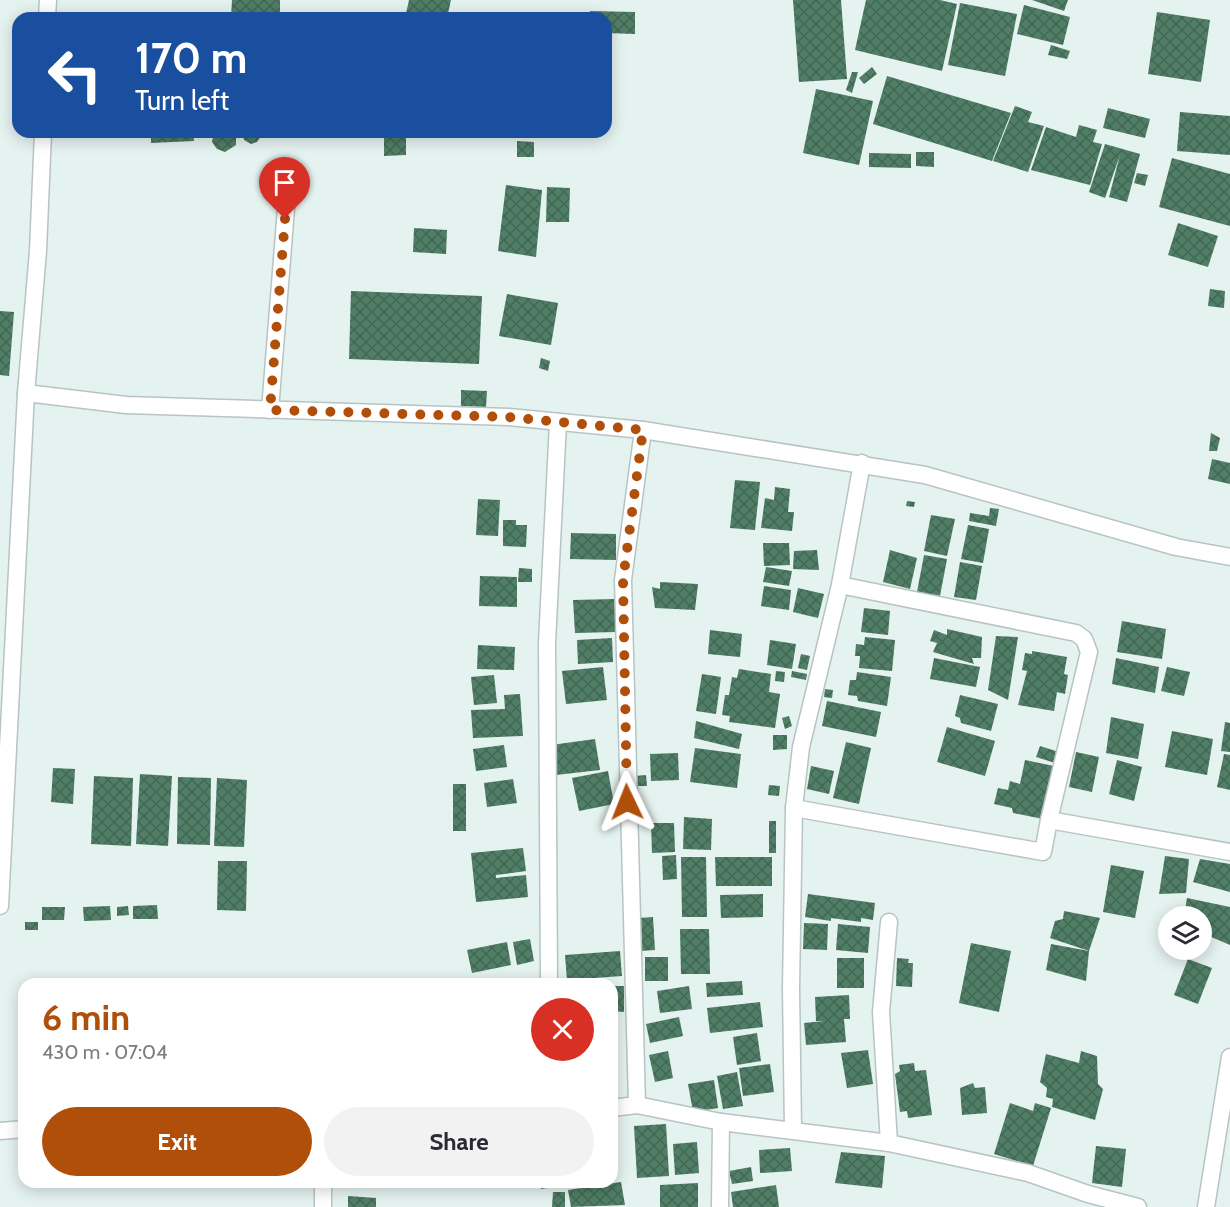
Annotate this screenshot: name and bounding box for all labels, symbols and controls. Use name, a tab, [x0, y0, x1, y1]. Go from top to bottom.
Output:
text: 170 m	[135, 32, 247, 84]
icon: left	[36, 36, 114, 114]
text: Turn left	[135, 84, 229, 117]
pin	[259, 157, 310, 219]
icon: arrive	[268, 166, 301, 199]
position arrow	[595, 770, 659, 834]
map controls	[1158, 906, 1212, 960]
button: layers	[1158, 906, 1212, 960]
text: 6 min	[42, 995, 130, 1039]
button: close	[531, 998, 594, 1061]
text: 430 m · 07:04	[42, 1040, 168, 1064]
button: Exit	[42, 1107, 312, 1176]
button: Share	[324, 1107, 594, 1176]

